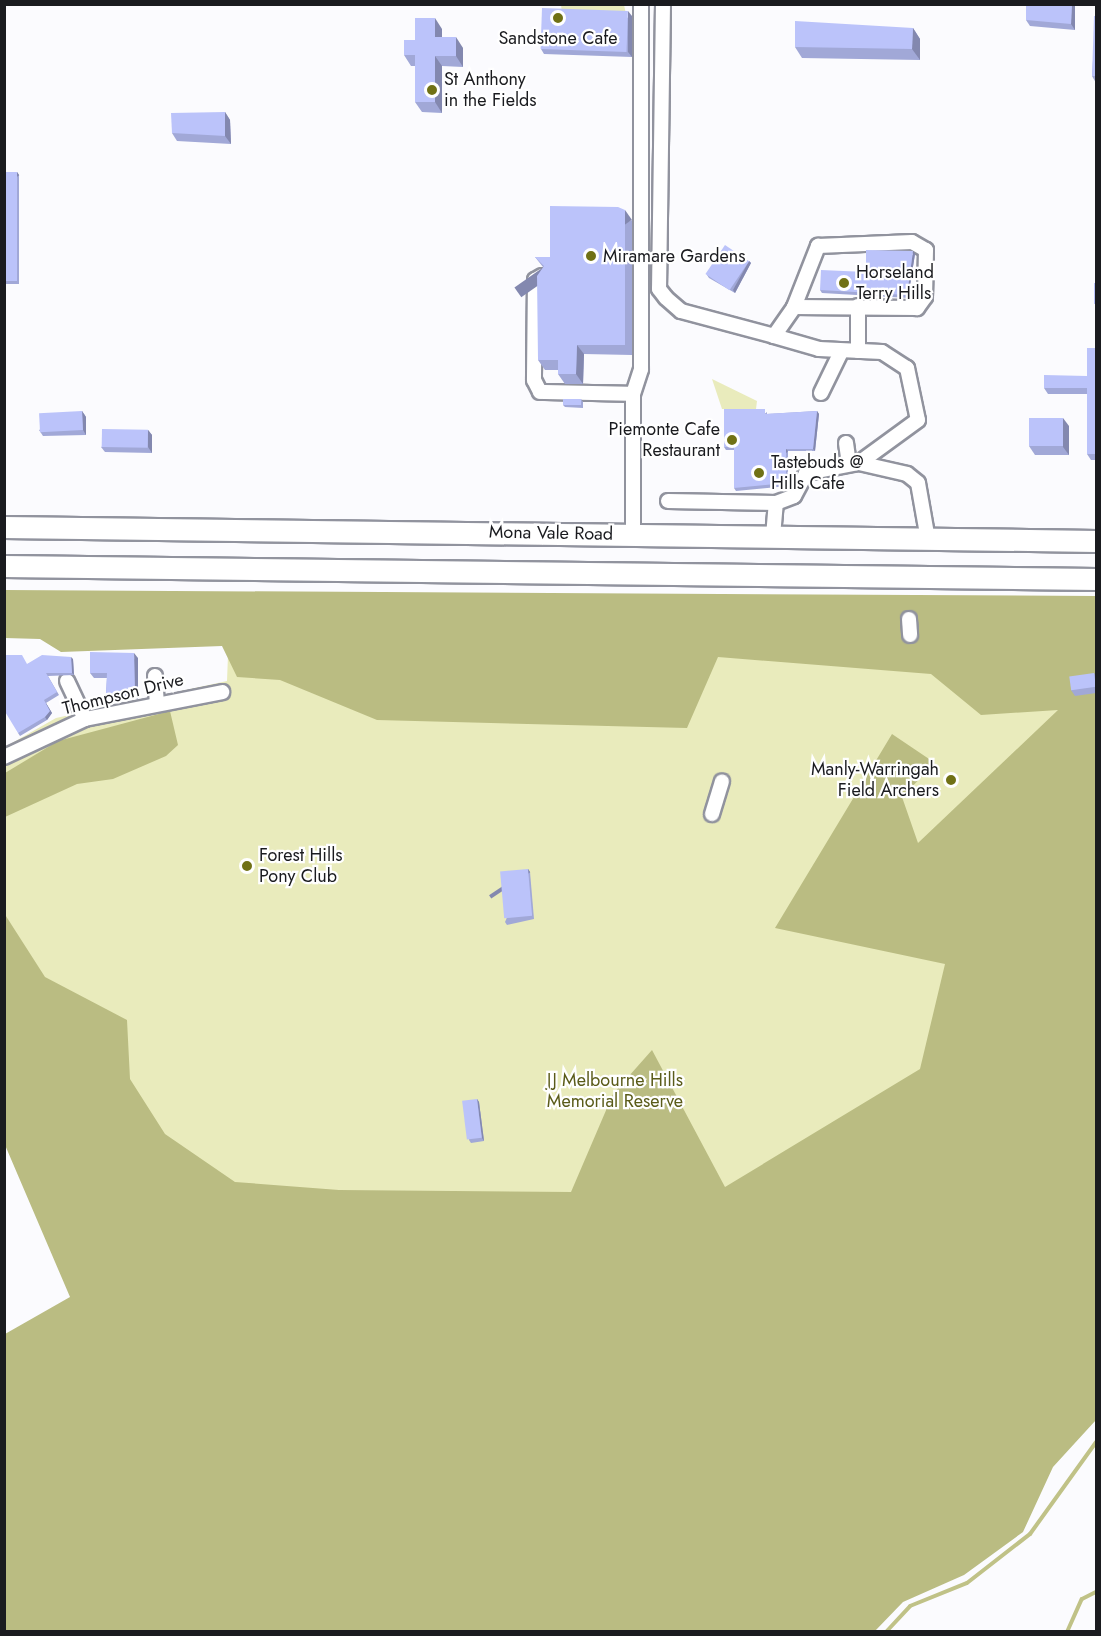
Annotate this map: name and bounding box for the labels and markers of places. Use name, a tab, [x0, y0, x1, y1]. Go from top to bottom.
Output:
marker: Sandstone Cafe	[551, 11, 565, 25]
place label: Sandstone Cafe	[498, 27, 618, 49]
place label: St Anthony in the Fields	[444, 69, 537, 112]
marker: St Anthony in the Fields	[425, 83, 439, 97]
place label: Miramare Gardens	[603, 245, 745, 267]
marker: Miramare Gardens	[584, 249, 598, 263]
place label: Horseland Terry Hills	[856, 262, 934, 304]
marker: Horseland Terry Hills	[837, 276, 851, 290]
place label: Piemonte Cafe Restaurant	[608, 419, 720, 462]
marker: Piemonte Cafe Restaurant	[725, 433, 739, 447]
place label: Tastebuds @ Hills Cafe	[771, 452, 864, 494]
marker: Tastebuds @ Hills Cafe	[752, 466, 766, 480]
place label: Manly-Warringah Field Archers	[811, 759, 939, 802]
marker: Manly-Warringah Field Archers	[944, 773, 958, 787]
place label: Forest Hills Pony Club	[259, 845, 343, 888]
marker: Forest Hills Pony Club	[240, 859, 254, 873]

